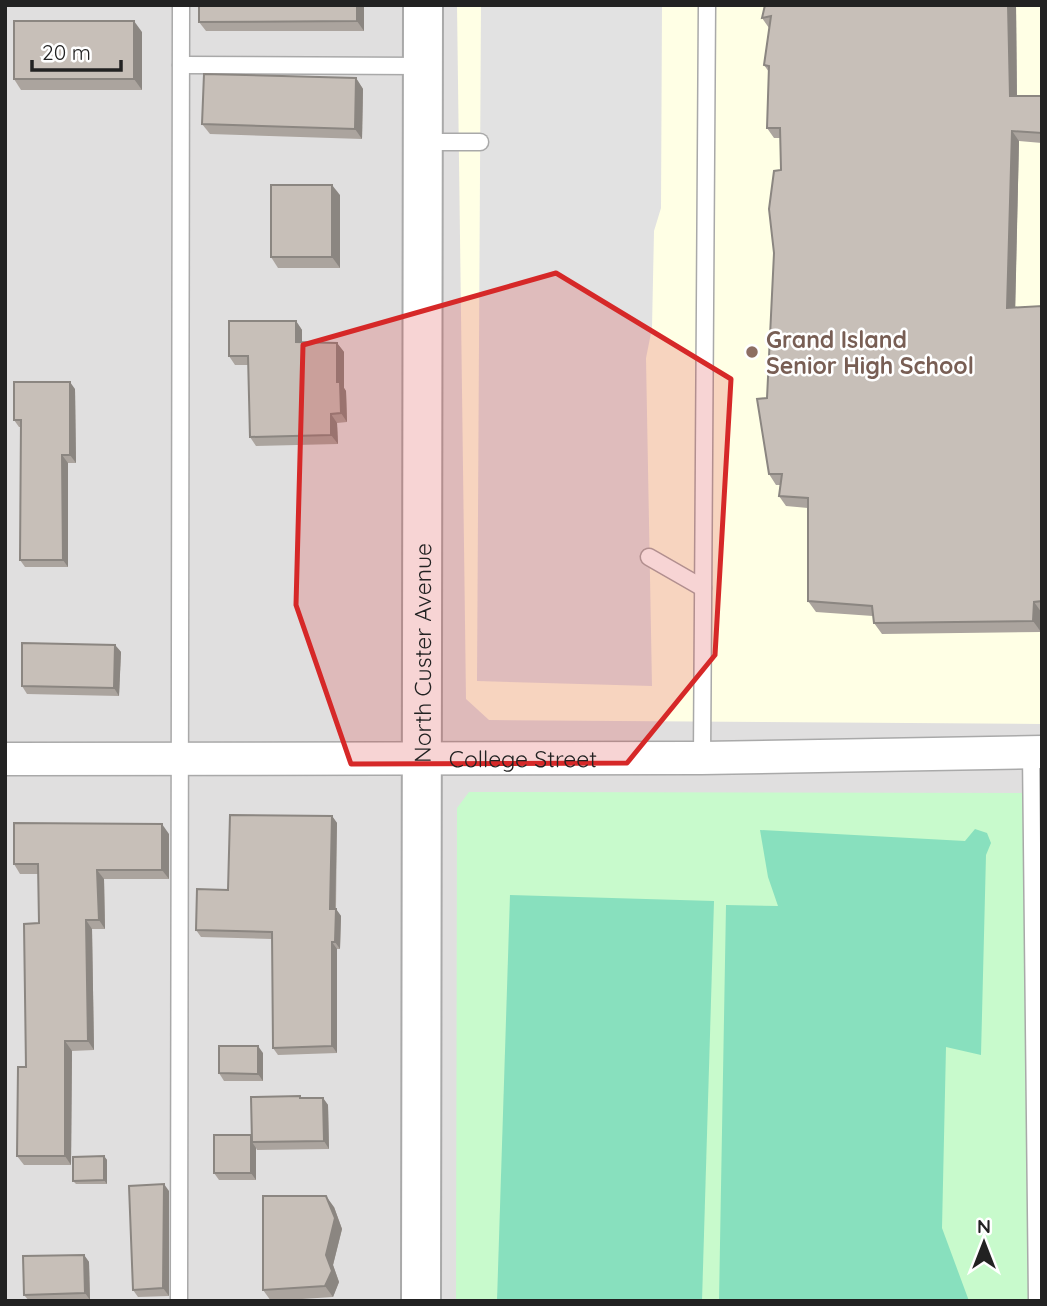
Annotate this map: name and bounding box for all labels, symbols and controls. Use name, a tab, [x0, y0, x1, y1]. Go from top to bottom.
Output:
scale bar	[32, 28, 121, 72]
text: 20 m	[42, 39, 91, 65]
place label: Grand Island Senior High School	[766, 325, 974, 380]
marker: Grand Island Senior High School	[744, 344, 760, 360]
street label: North Custer Avenue	[407, 543, 437, 763]
street label: College Street	[449, 744, 597, 773]
north arrow	[949, 1208, 1019, 1278]
text: N	[977, 1214, 991, 1238]

